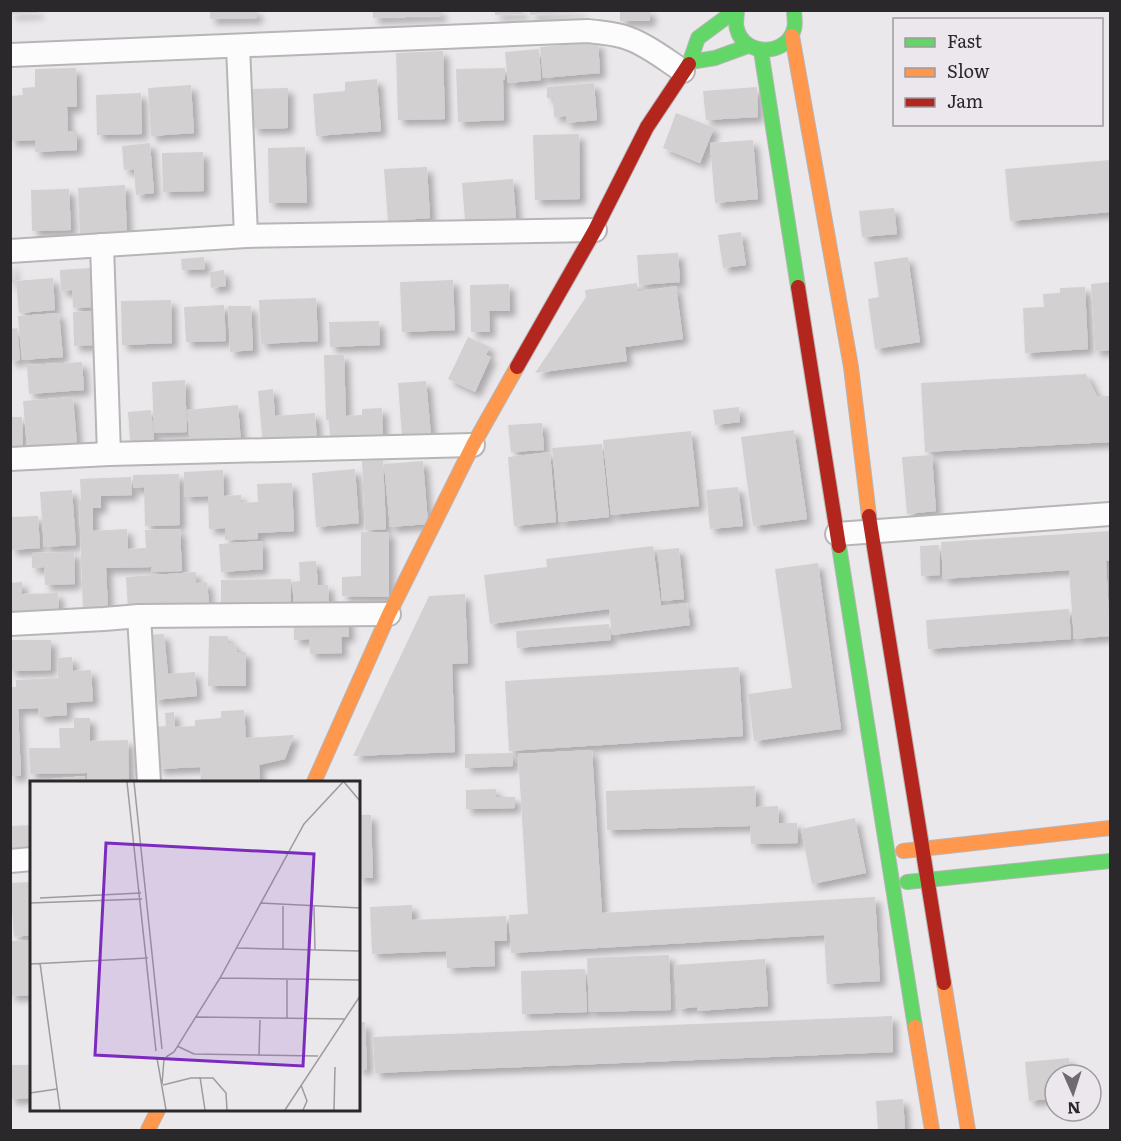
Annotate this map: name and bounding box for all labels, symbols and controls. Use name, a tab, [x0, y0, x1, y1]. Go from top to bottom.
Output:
legend	[893, 18, 1103, 126]
text: Fast	[947, 27, 983, 54]
text: Slow	[947, 57, 990, 84]
text: Jam	[947, 87, 983, 114]
inset map	[30, 781, 360, 1111]
north arrow	[1043, 1063, 1103, 1123]
text: N	[1066, 1097, 1081, 1121]

